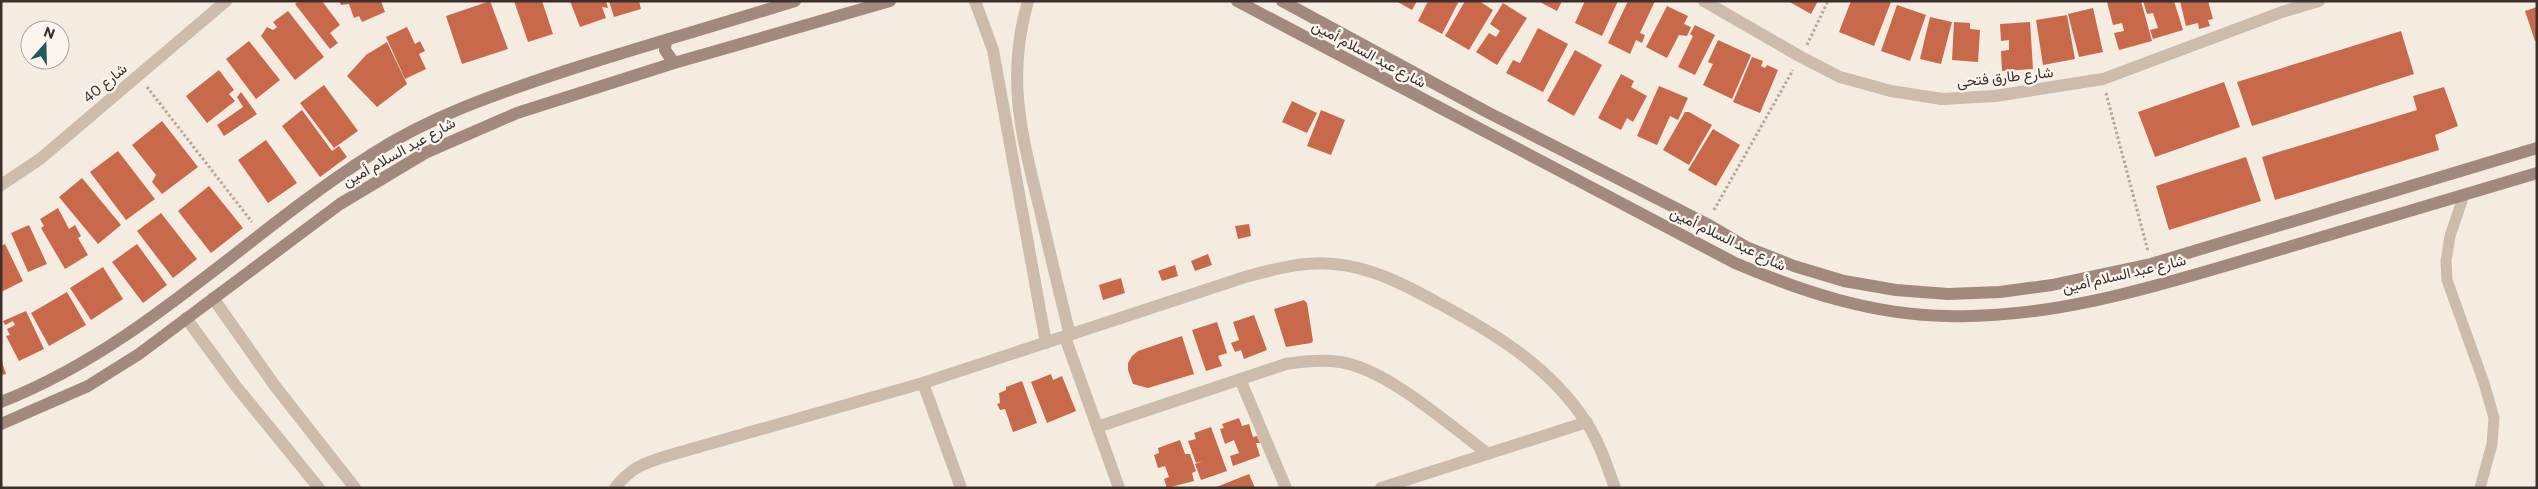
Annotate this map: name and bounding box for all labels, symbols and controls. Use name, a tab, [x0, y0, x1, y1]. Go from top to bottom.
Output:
street label: شارع عبد السلام أمين	[1308, 15, 1430, 93]
north arrow	[20, 20, 70, 70]
text: N	[42, 23, 57, 42]
street label: شارع 40	[79, 59, 132, 108]
street label: شارع طارق فتحى	[1956, 62, 2054, 93]
street label: شارع عبد السلام أمين	[339, 113, 460, 192]
street label: شارع عبد السلام أمين	[1666, 202, 1789, 277]
street label: شارع عبد السلام أمين	[2060, 250, 2188, 299]

